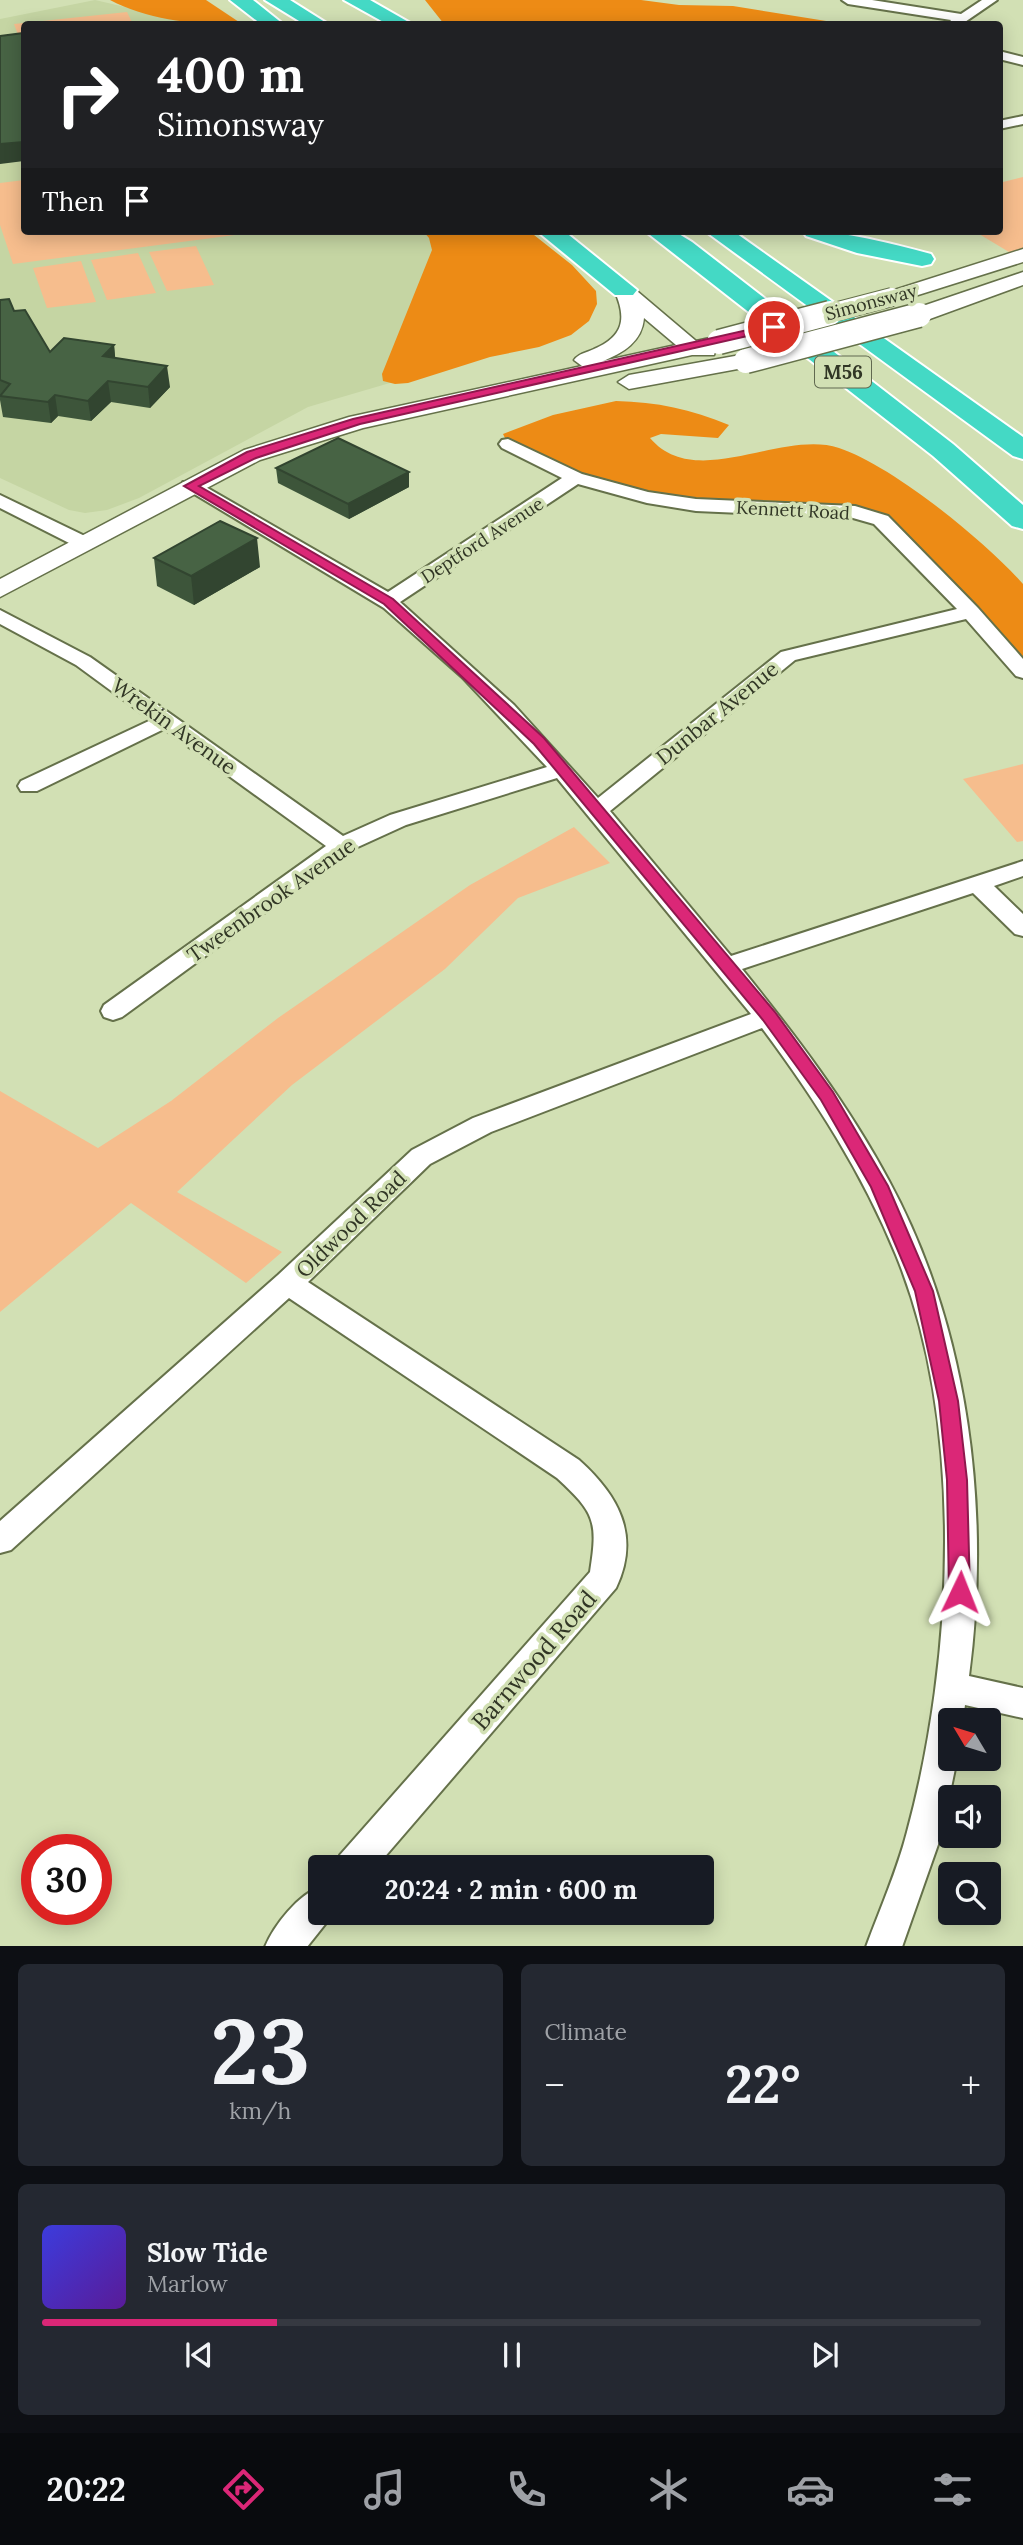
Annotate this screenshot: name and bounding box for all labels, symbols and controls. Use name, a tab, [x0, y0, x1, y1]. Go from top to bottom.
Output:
text: 400 m	[157, 43, 304, 105]
icon: right	[42, 49, 133, 140]
text: Simonsway	[157, 104, 324, 145]
icon: arrive	[118, 182, 156, 220]
text: Then	[42, 185, 104, 218]
street label: Simonsway	[823, 279, 920, 325]
pin	[744, 297, 804, 357]
icon: arrive	[755, 308, 793, 346]
road number: M56	[815, 356, 871, 388]
street label: Deptford Avenue	[416, 492, 548, 588]
street label: Kennett Road	[736, 496, 851, 524]
street label: Dunbar Avenue	[650, 655, 784, 771]
street label: Wrekin Avenue	[106, 672, 242, 780]
street label: Tweenbrook Avenue	[182, 832, 360, 968]
street label: Oldwood Road	[290, 1165, 412, 1283]
position arrow	[923, 1555, 997, 1629]
street label: Barnwood Road	[465, 1584, 603, 1736]
north arrow	[938, 1708, 1001, 1771]
map controls	[938, 1708, 1001, 1925]
button: sound	[938, 1785, 1001, 1848]
speed limit sign: 30	[21, 1834, 112, 1925]
button: search	[938, 1862, 1001, 1925]
text: 20:24 · 2 min · 600 m	[385, 1873, 637, 1906]
text: 23	[211, 1992, 310, 2109]
text: Climate	[545, 2017, 627, 2046]
text: 22°	[725, 2051, 800, 2117]
text: −	[545, 2061, 565, 2109]
text: +	[961, 2061, 981, 2109]
text: km/h	[229, 2096, 291, 2125]
text: Slow Tide	[147, 2236, 268, 2269]
text: Marlow	[147, 2269, 228, 2298]
icon: previous	[180, 2336, 218, 2374]
icon: pause	[493, 2336, 531, 2374]
icon: next	[806, 2336, 844, 2374]
icon: directions	[219, 2465, 268, 2514]
icon: music	[360, 2465, 409, 2514]
icon: phone	[502, 2465, 551, 2514]
icon: climate	[644, 2465, 693, 2514]
icon: car	[786, 2465, 835, 2514]
icon: filters	[928, 2465, 977, 2514]
text: 20:22	[46, 2469, 126, 2510]

